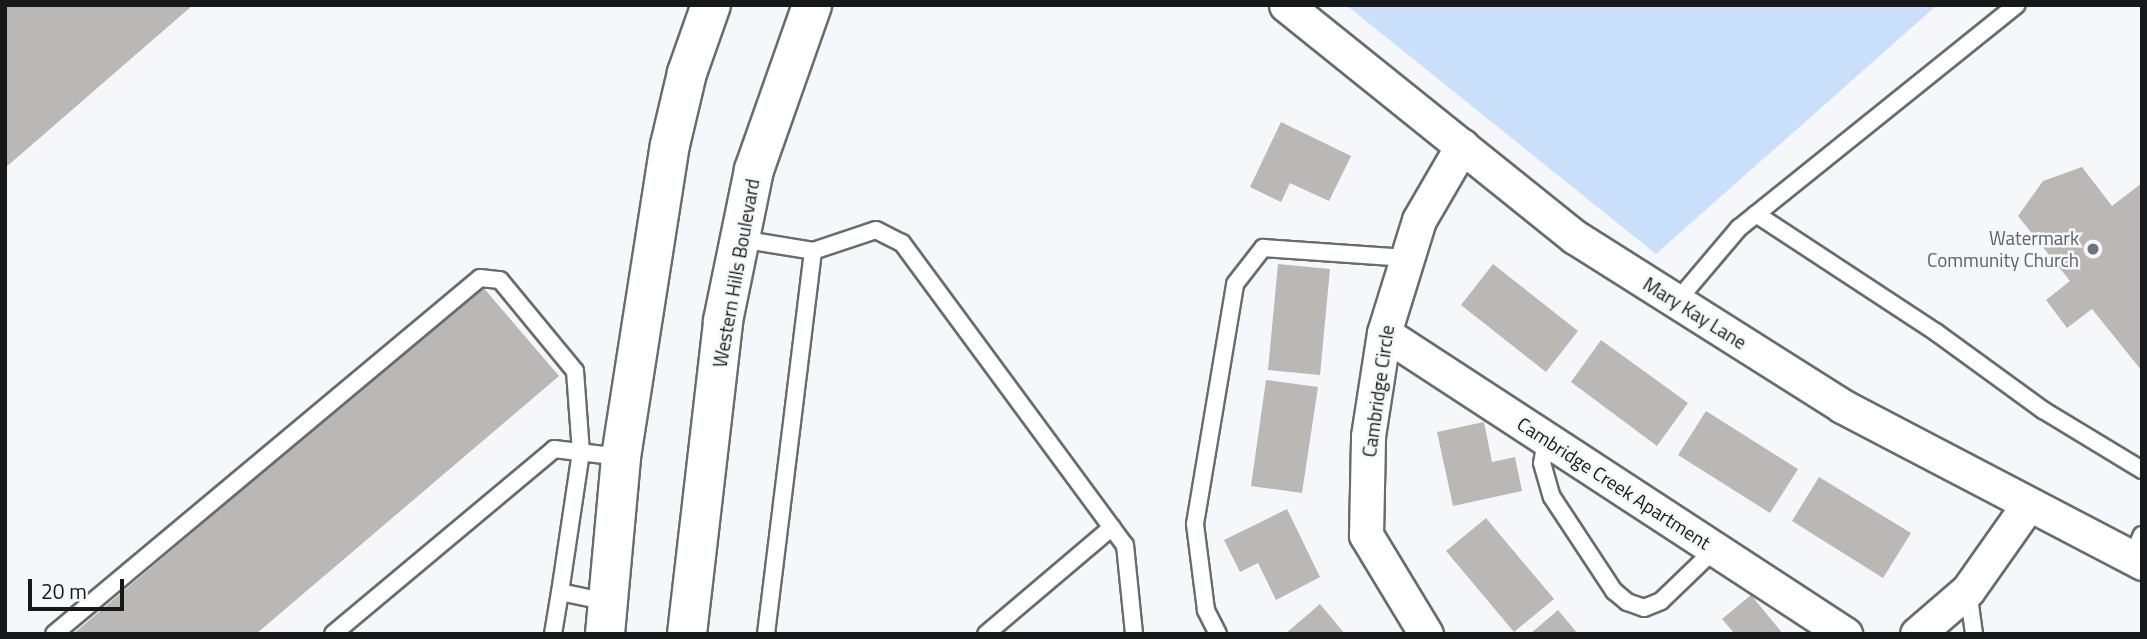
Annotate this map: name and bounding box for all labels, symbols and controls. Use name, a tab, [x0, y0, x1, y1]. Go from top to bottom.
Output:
street label: Western Hills Boulevard	[708, 177, 764, 369]
place label: Watermark Community Church	[1927, 227, 2079, 271]
marker: Watermark Community Church	[2085, 241, 2101, 257]
street label: Mary Kay Lane	[1639, 272, 1751, 354]
street label: Cambridge Circle	[1357, 323, 1399, 459]
street label: Cambridge Creek Apartment	[1513, 412, 1715, 554]
scale bar	[32, 566, 128, 610]
text: 20 m	[41, 575, 87, 607]

